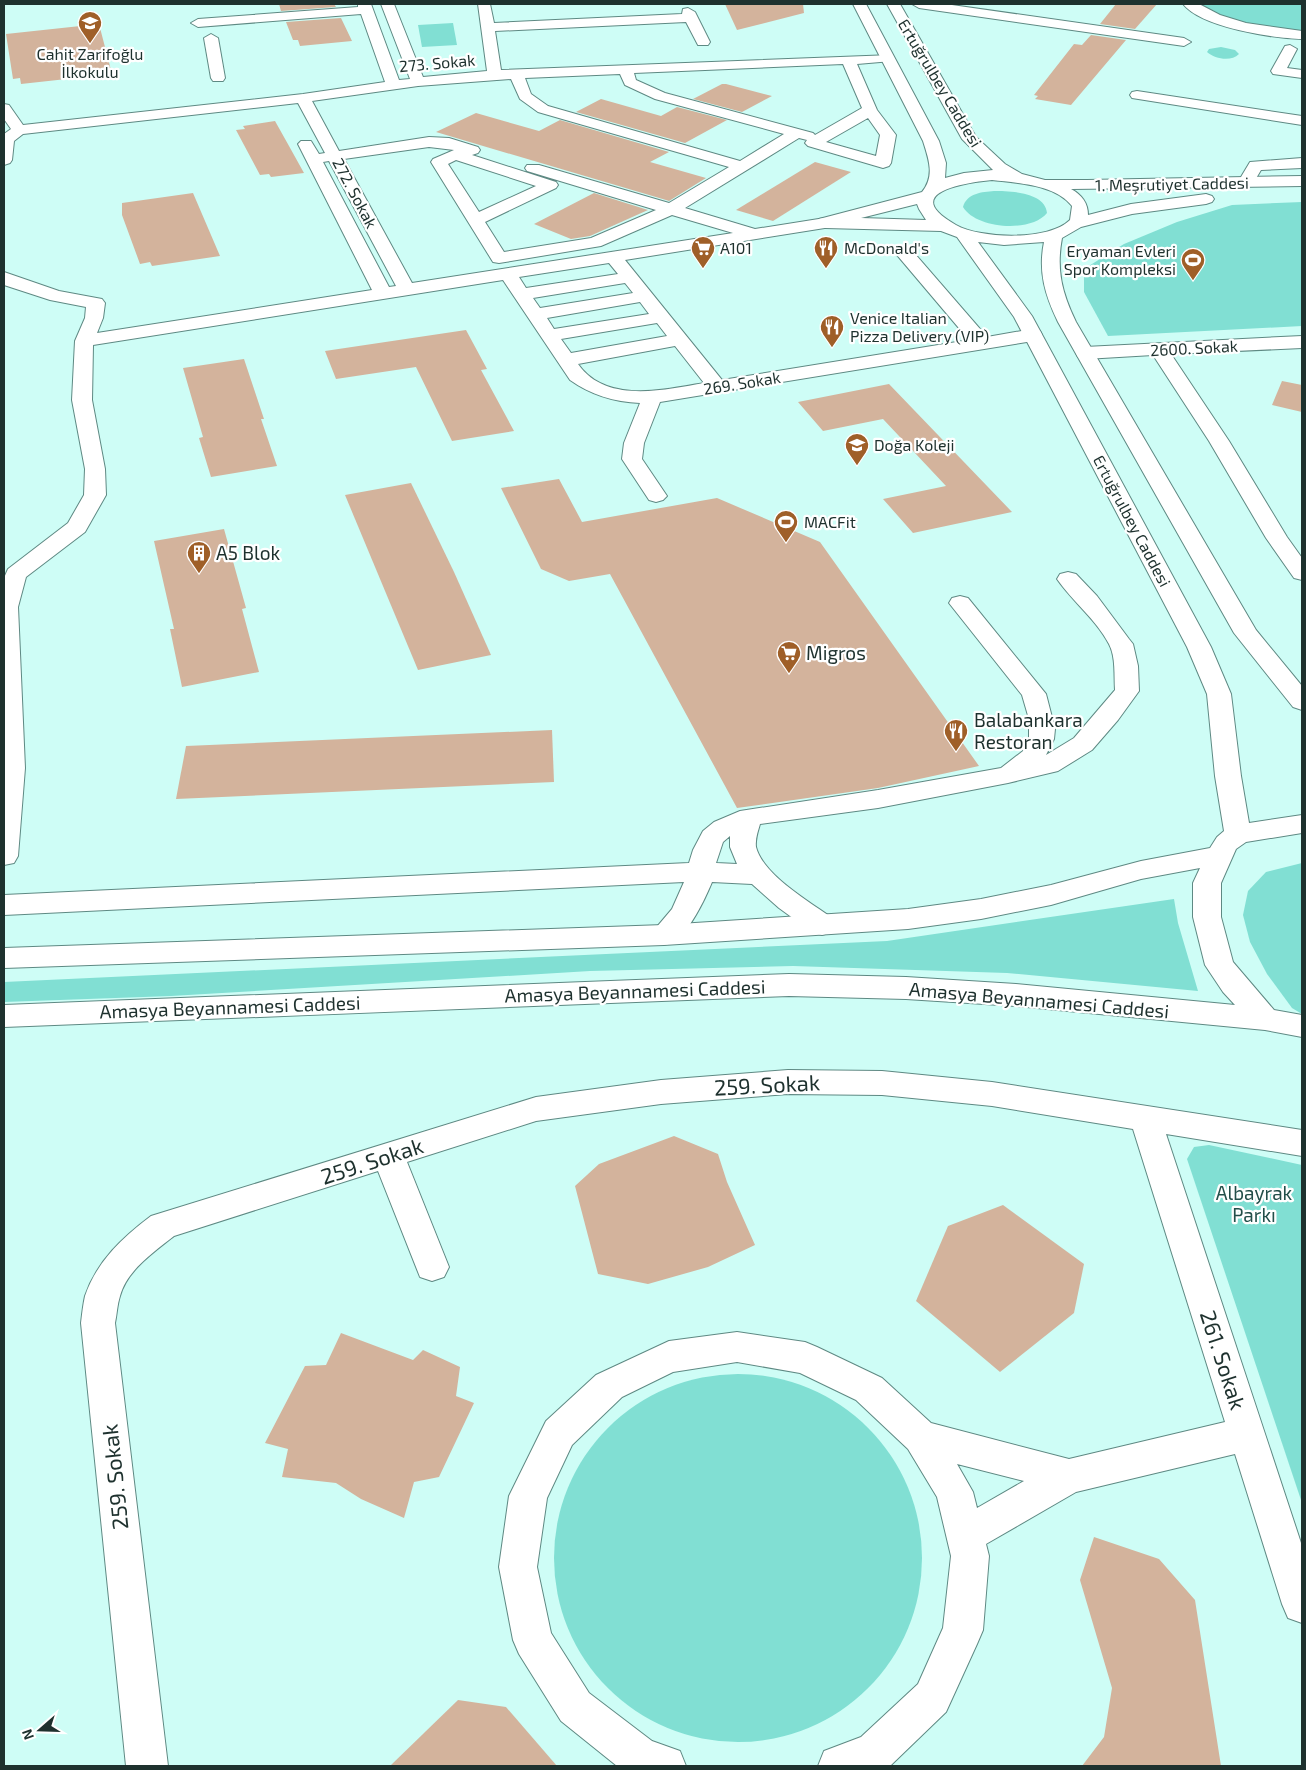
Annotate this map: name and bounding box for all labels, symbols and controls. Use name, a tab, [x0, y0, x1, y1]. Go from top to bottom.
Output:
school or university icon: Cahit Zarifoğlu İlkokulu	[77, 10, 103, 44]
street label: Ertuğrulbey Caddesi	[895, 15, 986, 150]
place label: Cahit Zarifoğlu İlkokulu	[37, 44, 143, 81]
street label: 273. Sokak	[398, 50, 476, 75]
street label: 272. Sokak	[329, 155, 382, 231]
street label: 1. Meşrutiyet Caddesi	[1095, 173, 1249, 195]
supermarket icon: A101	[690, 235, 716, 269]
restaurant icon: McDonald's	[813, 235, 839, 269]
place label: A101	[720, 238, 752, 257]
place label: McDonald's	[844, 238, 929, 257]
place label: Eryaman Evleri Spor Kompleksi	[1064, 241, 1176, 278]
sports icon: Eryaman Evleri Spor Kompleksi	[1180, 247, 1206, 281]
place label: Venice Italian Pizza Delivery (VIP)	[850, 308, 989, 345]
restaurant icon: Venice Italian Pizza Delivery (VIP)	[819, 314, 845, 348]
street label: 2600. Sokak	[1150, 336, 1238, 359]
street label: 269. Sokak	[702, 367, 782, 398]
school or university icon: Doğa Koleji	[844, 432, 870, 466]
place label: Doğa Koleji	[874, 435, 955, 455]
street label: Ertuğrulbey Caddesi	[1090, 452, 1175, 590]
sports icon: MACFit	[773, 509, 799, 543]
place label: MACFit	[804, 512, 856, 531]
building icon: A5 Blok	[186, 540, 212, 574]
place label: A5 Blok	[216, 541, 280, 564]
supermarket icon: Migros	[776, 640, 802, 674]
place label: Migros	[806, 641, 866, 664]
place label: Balabankara Restoran	[974, 708, 1083, 753]
restaurant icon: Balabankara Restoran	[943, 718, 969, 752]
street label: Amasya Beyannamesi Caddesi	[504, 974, 766, 1007]
street label: Amasya Beyannamesi Caddesi	[908, 977, 1170, 1022]
street label: Amasya Beyannamesi Caddesi	[99, 990, 361, 1023]
street label: 259. Sokak	[713, 1068, 821, 1100]
street label: 259. Sokak	[317, 1131, 426, 1189]
park label: Albayrak Parkı	[1216, 1181, 1293, 1226]
street label: 261. Sokak	[1196, 1307, 1252, 1413]
street label: 259. Sokak	[96, 1423, 132, 1531]
north arrow	[15, 1705, 65, 1755]
text: N	[18, 1727, 37, 1742]

